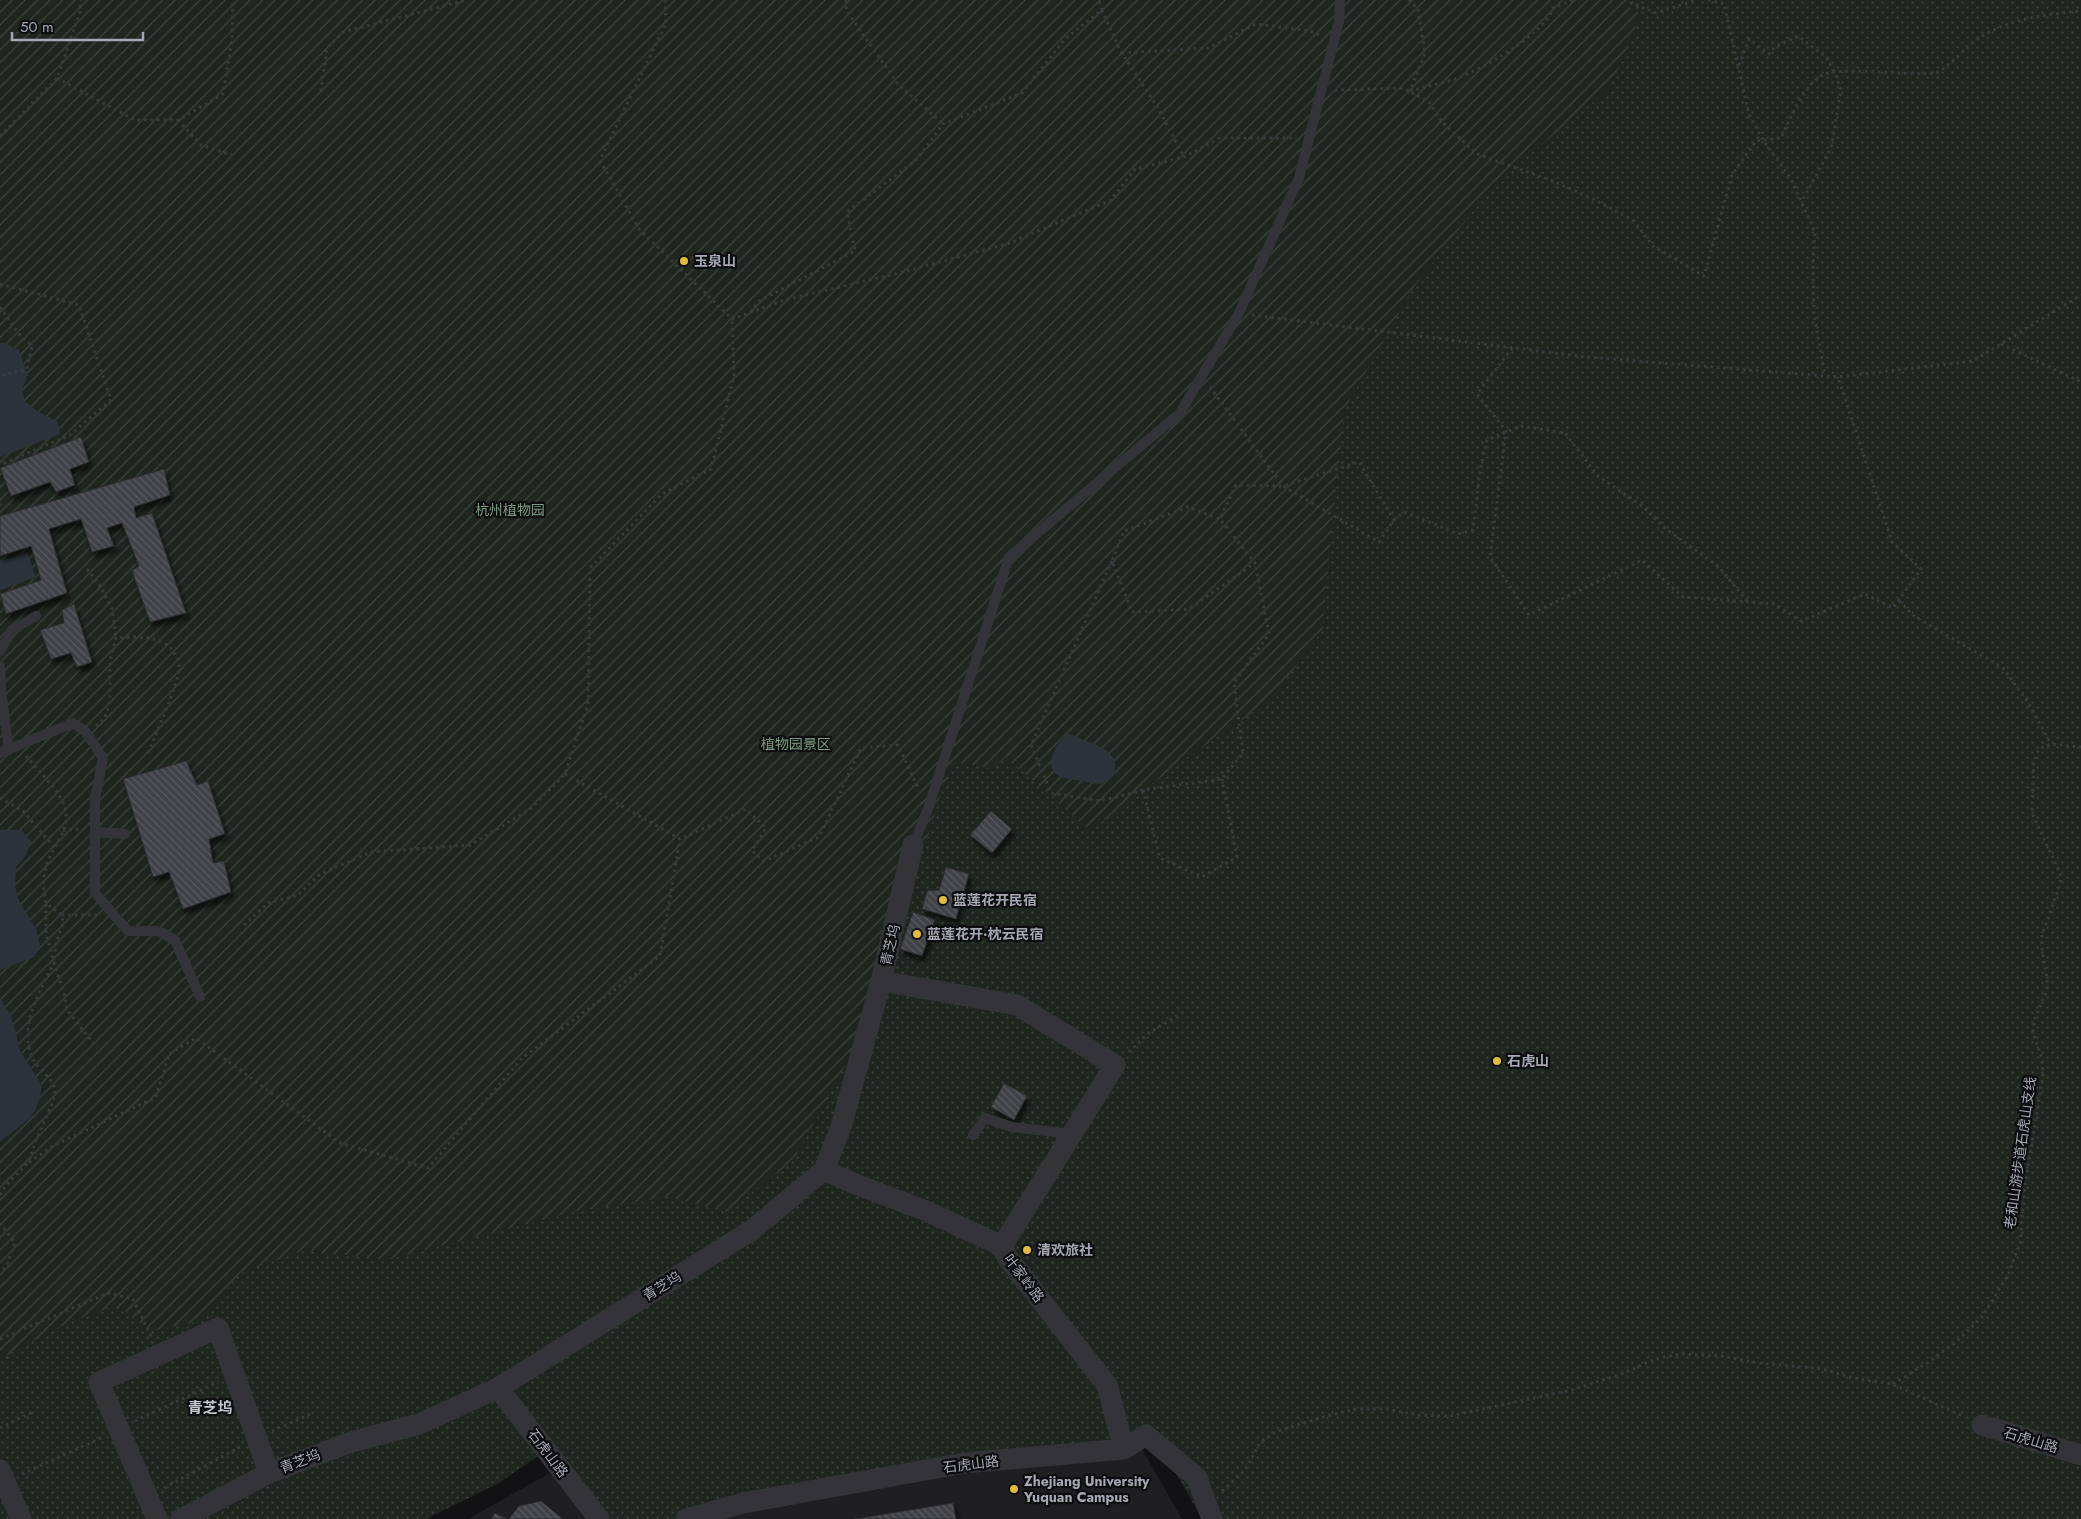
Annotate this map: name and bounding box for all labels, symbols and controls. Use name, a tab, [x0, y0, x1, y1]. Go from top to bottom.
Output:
scale bar	[12, 10, 144, 42]
text: 50 m	[20, 16, 54, 38]
place label: 玉泉山	[694, 251, 736, 271]
marker: 玉泉山	[678, 255, 690, 267]
park label: 杭州植物园	[475, 500, 545, 520]
park label: 植物园景区	[761, 734, 831, 754]
place label: 蓝莲花开民宿	[953, 890, 1037, 910]
marker: 蓝莲花开民宿	[937, 894, 949, 906]
street label: 青芝坞	[876, 922, 904, 968]
place label: 蓝莲花开·枕云民宿	[927, 924, 1044, 944]
marker: 蓝莲花开·枕云民宿	[911, 928, 923, 940]
place label: 石虎山	[1507, 1051, 1549, 1071]
marker: 石虎山	[1491, 1055, 1503, 1067]
street label: 老和山游步道石虎山支线	[1999, 1075, 2041, 1231]
place label: 清欢旅社	[1037, 1240, 1093, 1260]
marker: 清欢旅社	[1021, 1244, 1033, 1256]
street label: 叶家岭路	[999, 1250, 1049, 1306]
street label: 青芝坞	[639, 1266, 685, 1306]
district label: 青芝坞	[187, 1397, 233, 1419]
street label: 石虎山路	[2001, 1422, 2061, 1458]
street label: 石虎山路	[523, 1425, 573, 1481]
street label: 青芝坞	[277, 1444, 323, 1478]
street label: 石虎山路	[942, 1451, 1000, 1477]
place label: Zhejiang University Yuquan Campus	[1023, 1471, 1150, 1507]
marker: Zhejiang University Yuquan Campus	[1008, 1483, 1020, 1495]

